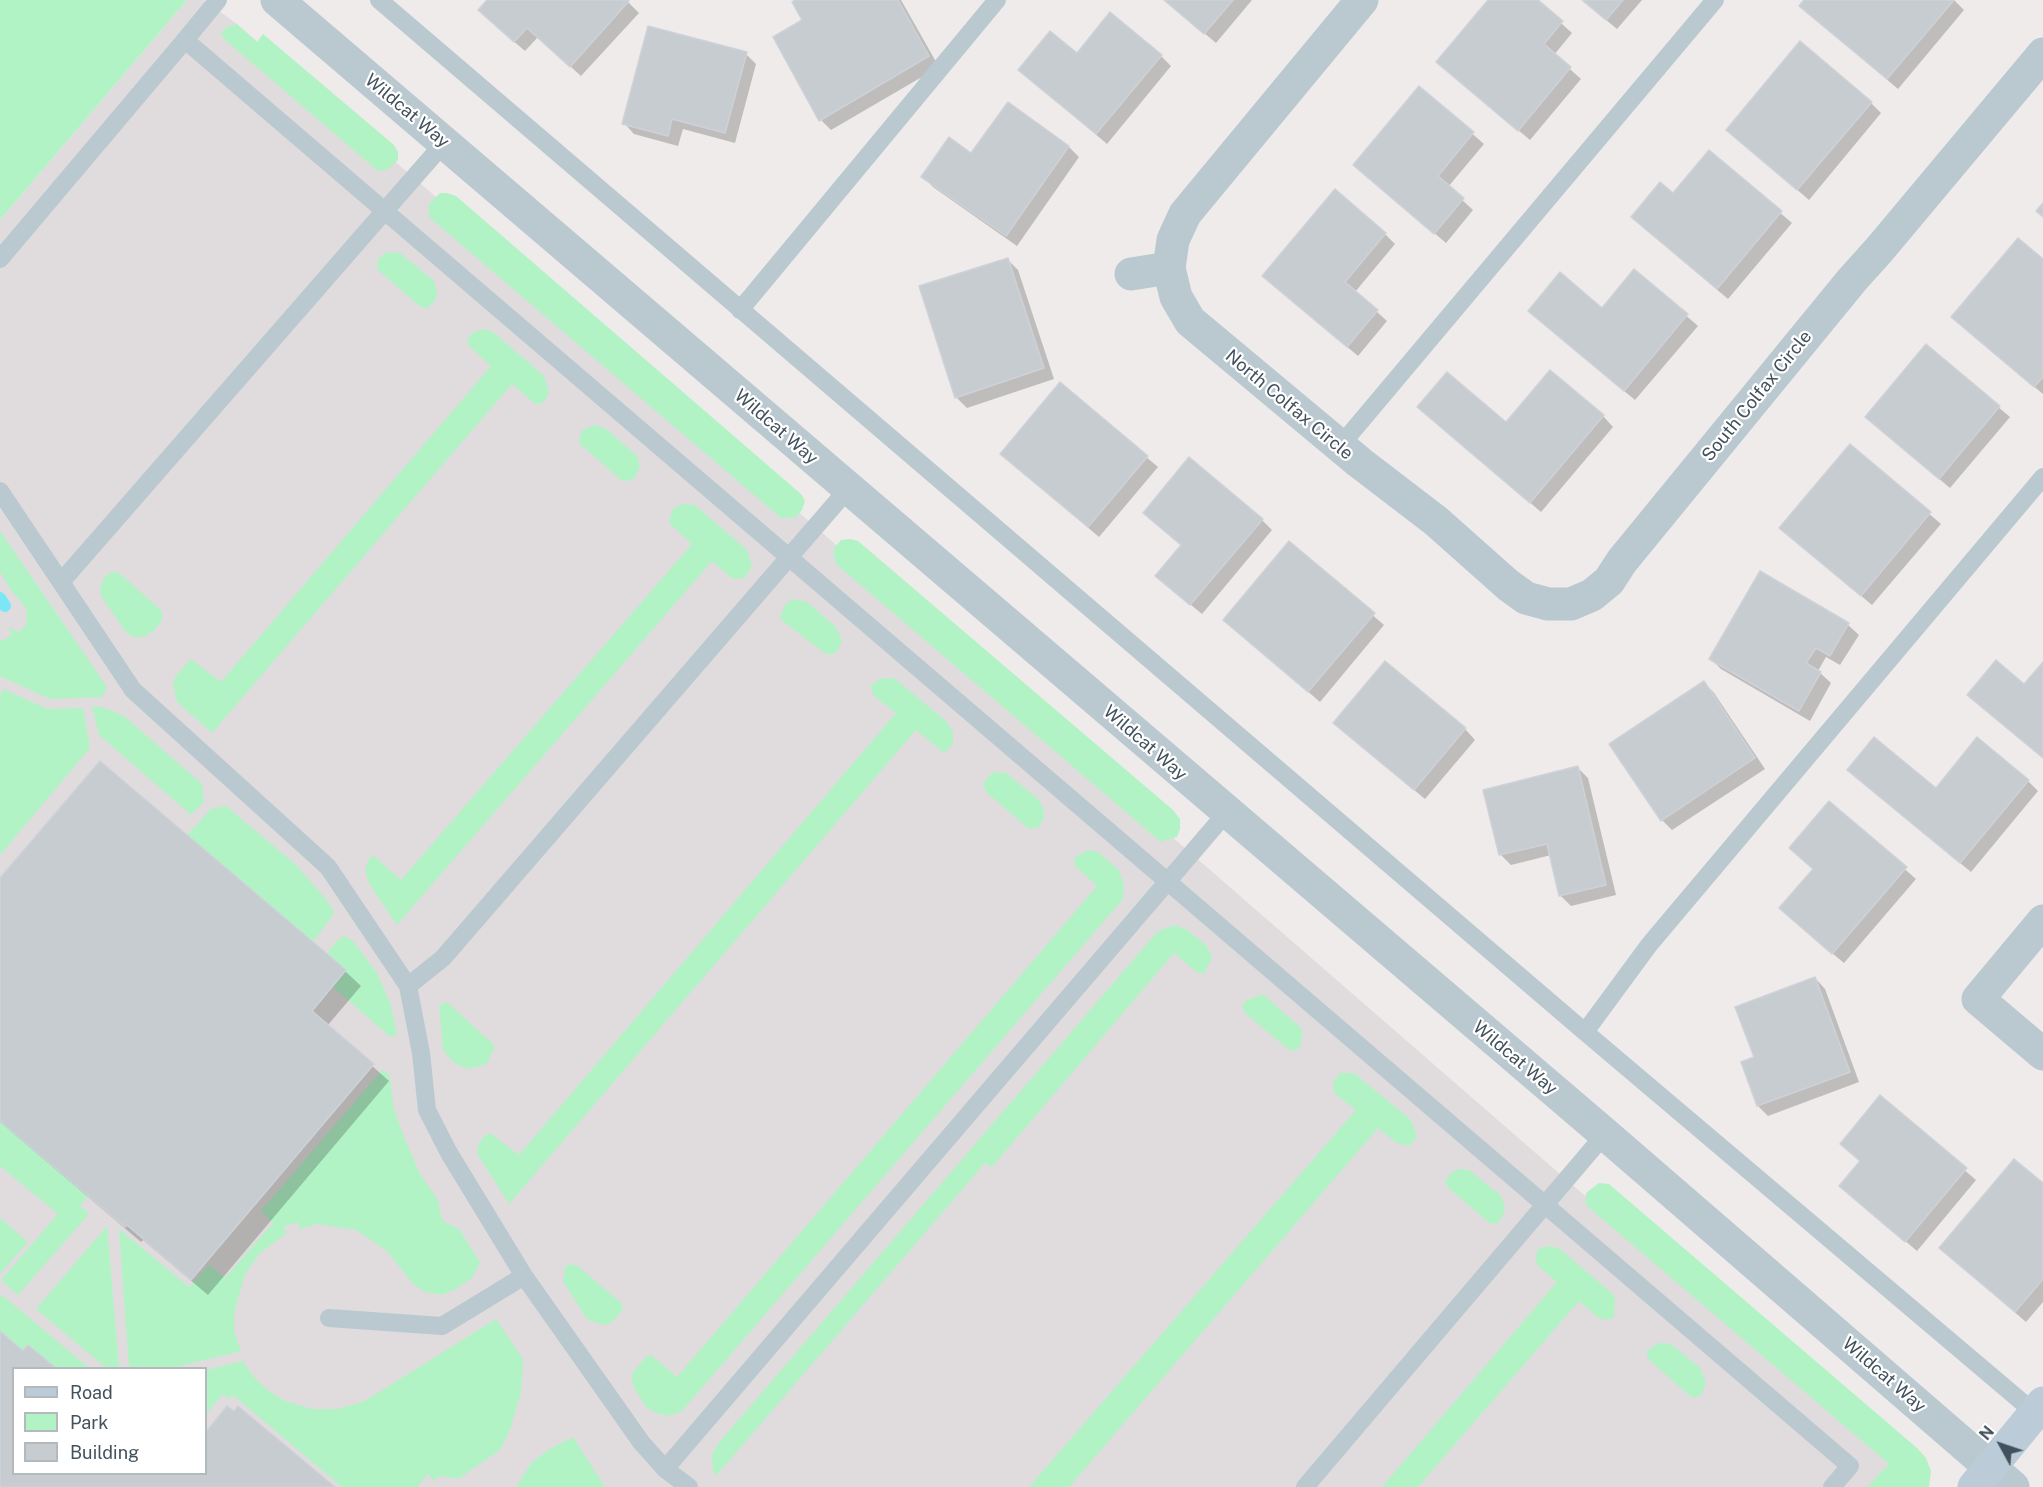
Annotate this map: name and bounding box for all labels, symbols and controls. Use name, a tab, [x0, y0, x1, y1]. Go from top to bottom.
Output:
street label: Wildcat Way	[360, 69, 454, 153]
street label: South Colfax Circle	[1698, 326, 1816, 466]
street label: North Colfax Circle	[1221, 345, 1357, 465]
street label: Wildcat Way	[730, 385, 822, 469]
street label: Wildcat Way	[1099, 701, 1191, 785]
street label: Wildcat Way	[1468, 1016, 1562, 1100]
street label: Wildcat Way	[1838, 1333, 1930, 1417]
legend	[12, 1367, 207, 1475]
text: Road	[70, 1382, 113, 1403]
text: Park	[70, 1412, 108, 1433]
north arrow	[1971, 1415, 2031, 1475]
text: N	[1976, 1422, 1998, 1444]
text: Building	[70, 1442, 139, 1463]

